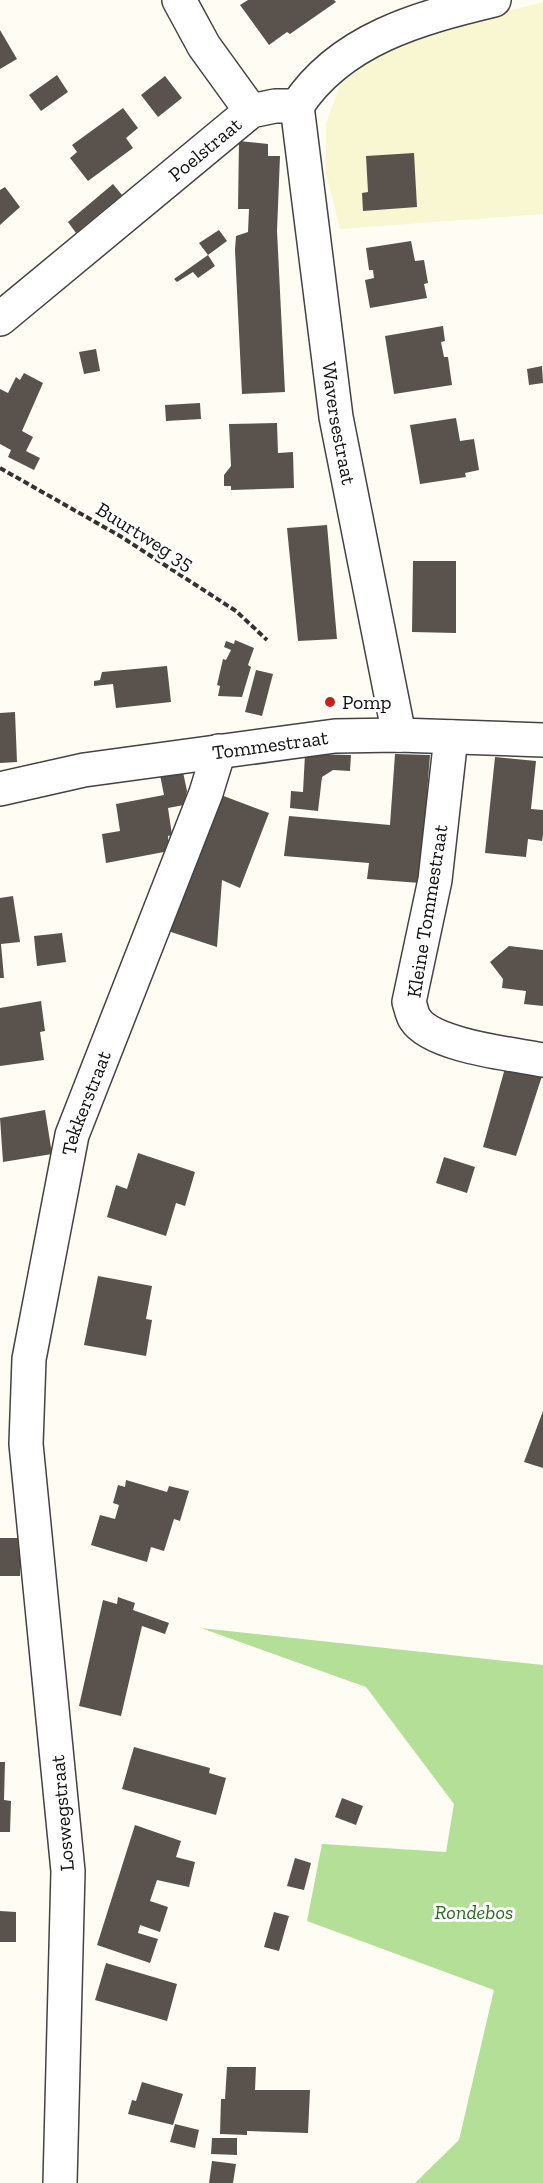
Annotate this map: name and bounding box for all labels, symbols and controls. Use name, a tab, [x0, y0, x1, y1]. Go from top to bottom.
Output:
street label: Poelstraat	[164, 112, 247, 186]
street label: Waversestraat	[317, 360, 361, 487]
street label: Buurtweg 35	[92, 497, 198, 575]
place label: Pomp	[342, 690, 392, 714]
marker: Pomp	[323, 695, 337, 709]
street label: Tommestraat	[211, 725, 330, 765]
street label: Kleine Tommestraat	[401, 822, 453, 999]
street label: Tekkerstraat	[56, 1046, 116, 1157]
street label: Loswegstraat	[45, 1753, 79, 1872]
park label: Rondebos	[435, 1900, 513, 1924]

